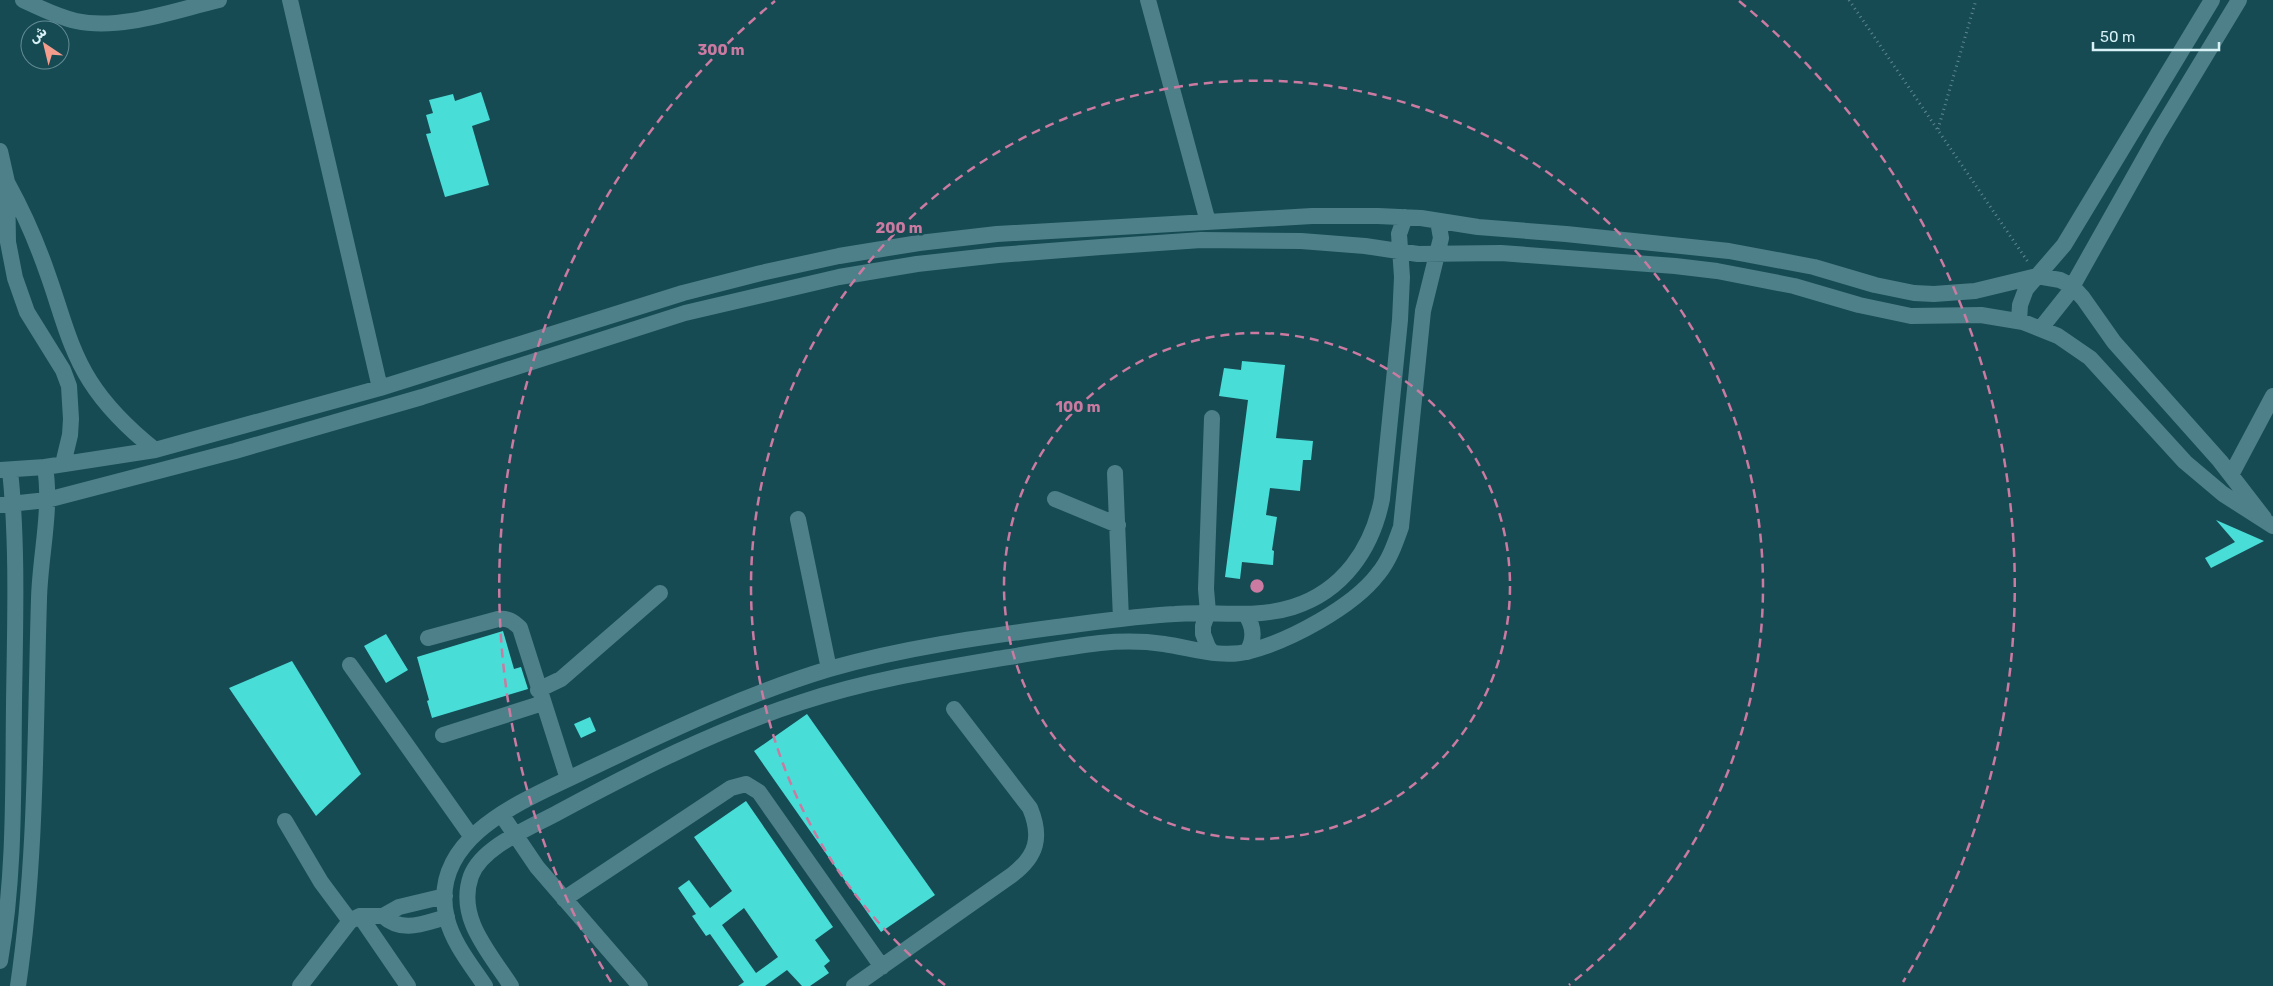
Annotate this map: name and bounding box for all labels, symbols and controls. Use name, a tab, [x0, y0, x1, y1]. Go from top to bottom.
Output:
north arrow	[20, 20, 70, 70]
scale bar	[2093, 20, 2219, 52]
text: ش	[26, 23, 50, 47]
text: 50 m	[2100, 28, 2135, 46]
text: 300 m	[697, 41, 745, 59]
text: 200 m	[875, 219, 923, 237]
text: 100 m	[1056, 398, 1100, 416]
centre of rings	[1248, 577, 1266, 595]

